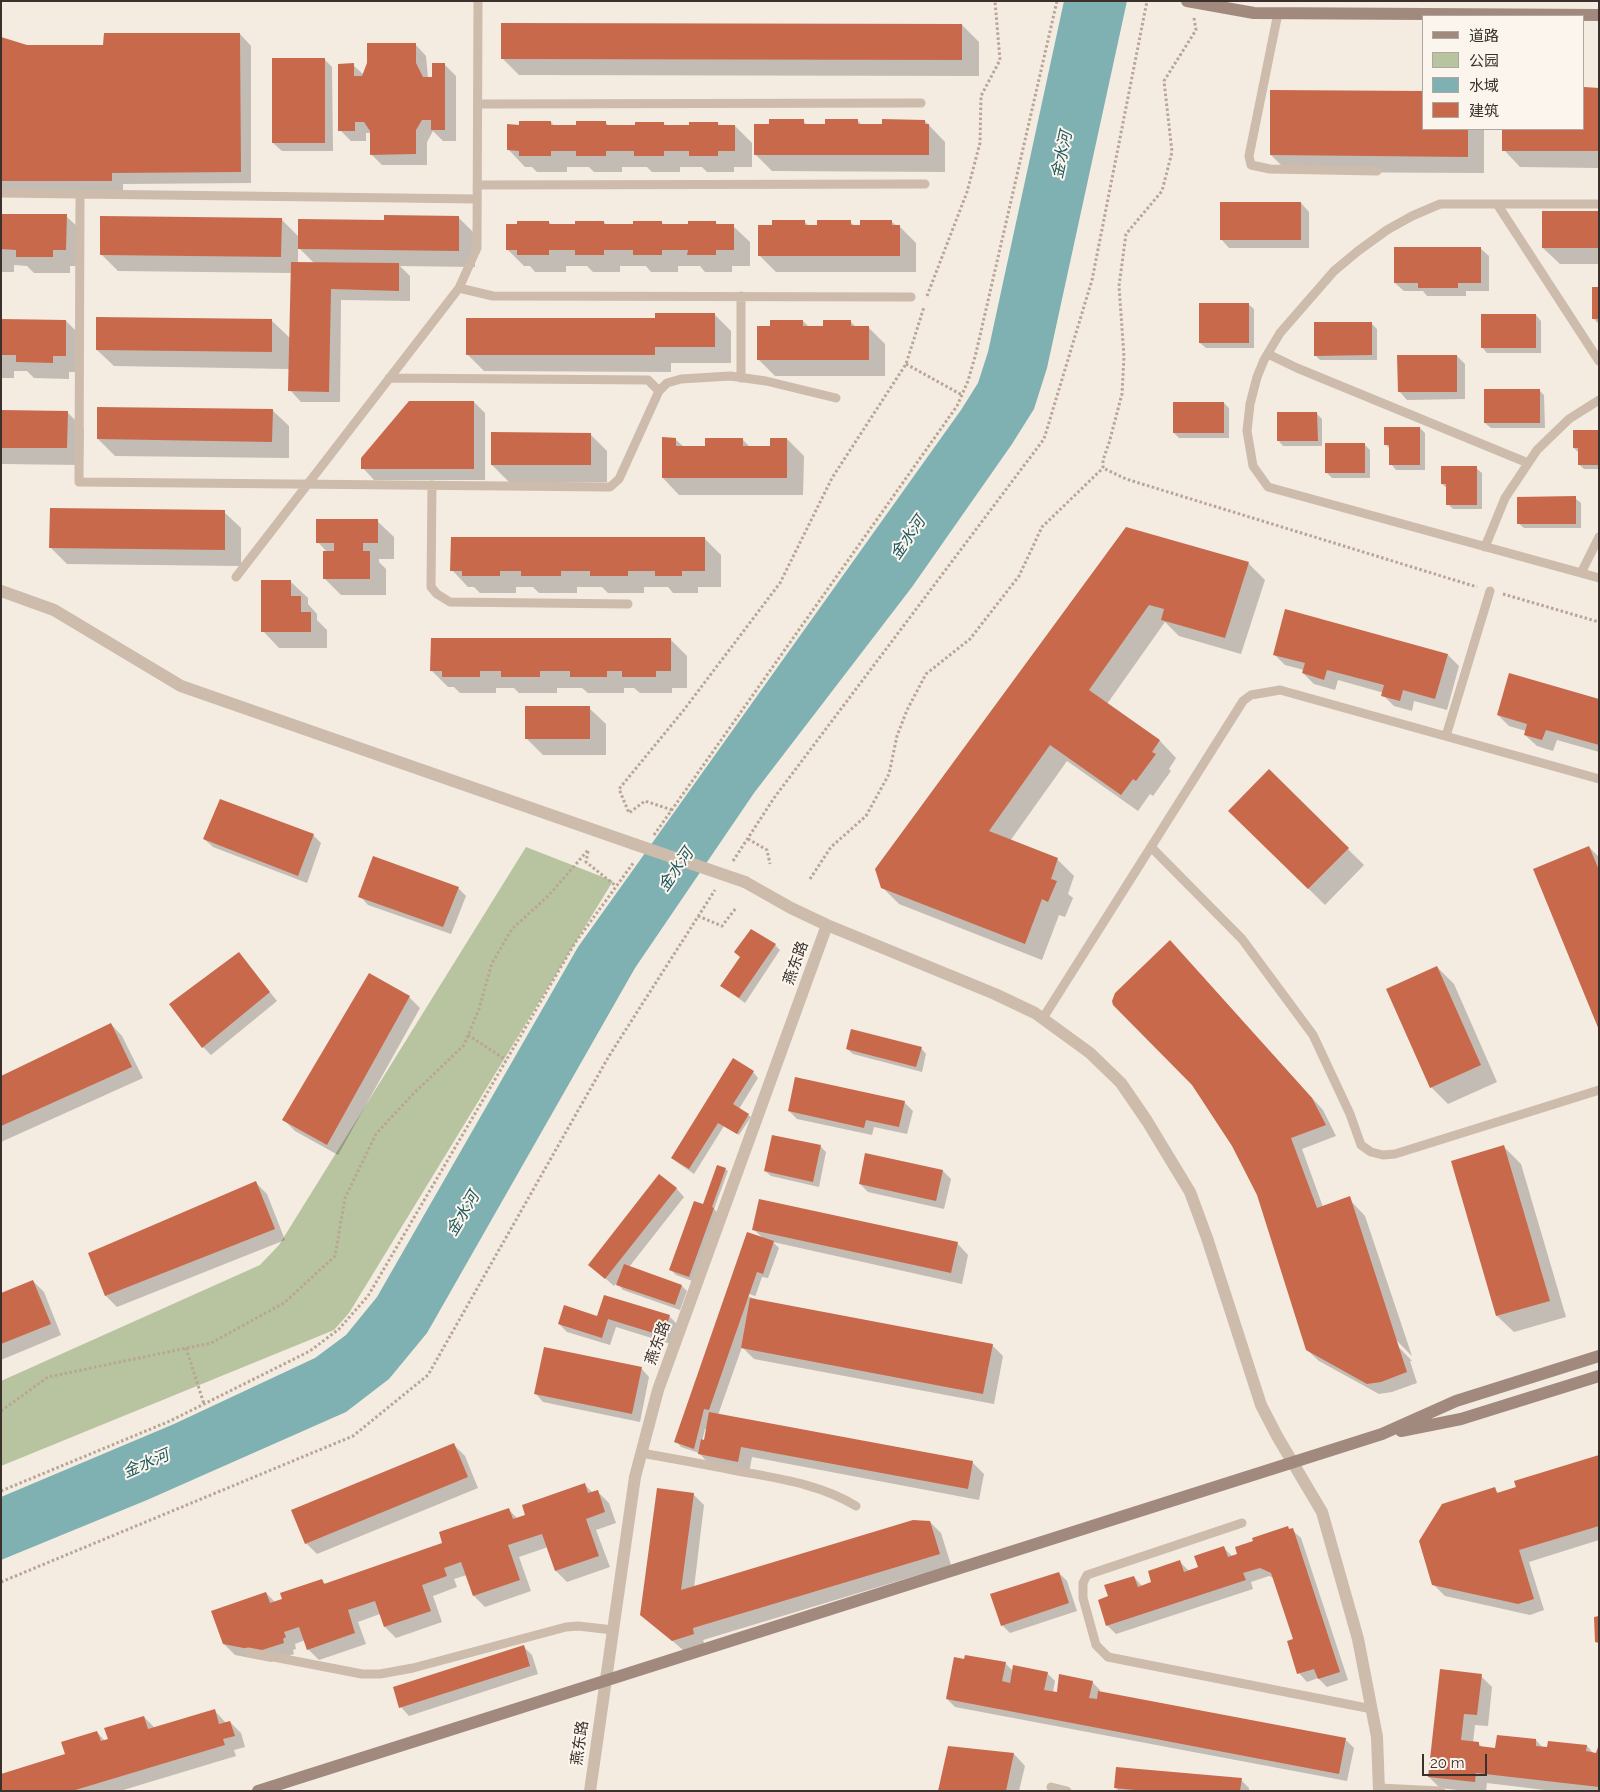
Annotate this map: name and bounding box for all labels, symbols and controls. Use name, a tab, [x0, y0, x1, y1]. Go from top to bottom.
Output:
legend	[1422, 15, 1585, 130]
text: 道路	[1469, 27, 1499, 45]
text: 公园	[1469, 52, 1499, 70]
text: 水域	[1469, 77, 1499, 95]
text: 建筑	[1469, 102, 1499, 120]
water label: 金水河	[1048, 130, 1076, 180]
water label: 金水河	[886, 513, 930, 563]
water label: 金水河	[654, 845, 698, 895]
street label: 燕东路	[780, 939, 812, 987]
water label: 金水河	[442, 1188, 484, 1240]
street label: 燕东路	[642, 1319, 674, 1367]
water label: 金水河	[120, 1446, 172, 1482]
street label: 燕东路	[568, 1719, 592, 1767]
scale bar	[1425, 1744, 1490, 1776]
text: 20 m	[1430, 1754, 1465, 1772]

